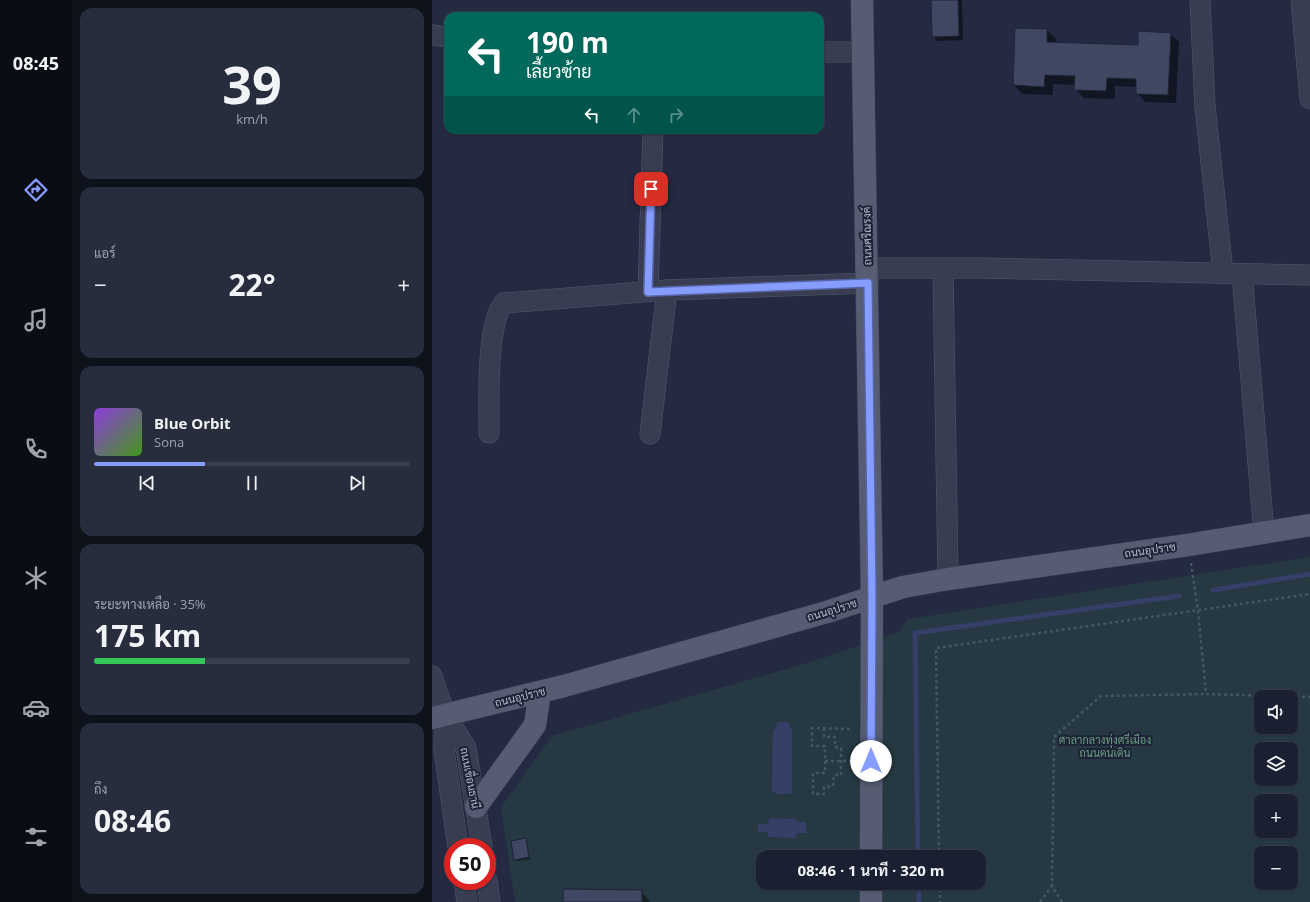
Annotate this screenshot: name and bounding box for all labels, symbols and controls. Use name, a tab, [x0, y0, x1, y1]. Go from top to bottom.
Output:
text: 190 m	[526, 23, 609, 61]
icon: left	[460, 28, 512, 80]
text: 39	[222, 48, 282, 119]
text: 08:45	[13, 51, 59, 75]
text: เลี้ยวซ้าย	[526, 59, 592, 83]
icon: left	[581, 104, 603, 126]
icon: ahead	[623, 104, 645, 126]
icon: right	[665, 104, 687, 126]
text: km/h	[236, 110, 268, 128]
pin	[634, 172, 668, 206]
icon: directions	[22, 176, 50, 204]
icon: arrive	[640, 178, 662, 200]
street label: ถนนศรีณรงค์	[858, 207, 875, 265]
text: แอร์	[94, 244, 115, 262]
text: 22°	[228, 264, 276, 305]
text: −	[94, 269, 107, 299]
text: +	[397, 269, 410, 299]
icon: music	[22, 306, 50, 334]
text: Blue Orbit	[154, 413, 231, 433]
text: Sona	[154, 433, 184, 451]
icon: phone	[22, 435, 50, 463]
icon: previous	[136, 472, 158, 494]
icon: pause	[241, 472, 263, 494]
icon: next	[346, 472, 368, 494]
street label: ถนนอุปราช	[1123, 538, 1177, 562]
icon: climate	[22, 564, 50, 592]
text: ระยะทางเหลือ · 35%	[94, 595, 206, 613]
street label: ถนนอุปราช	[805, 595, 860, 626]
text: 175 km	[94, 615, 201, 656]
street label: ถนนอุปราช	[493, 683, 547, 712]
map controls	[1254, 690, 1298, 890]
button: sound	[1254, 690, 1298, 734]
icon: car	[22, 694, 50, 722]
park label: ศาลากลางทุ่งศรีเมือง ถนนคนเดิน	[1059, 732, 1151, 760]
position arrow	[850, 740, 892, 782]
button: layers	[1254, 742, 1298, 786]
street label: ถนนเขื่อนธานี	[457, 745, 487, 810]
text: ถึง	[94, 780, 107, 798]
button: +	[1254, 794, 1298, 838]
text: 08:46	[94, 800, 171, 841]
icon: filters	[22, 823, 50, 851]
speed limit sign: 50	[444, 838, 496, 890]
button: −	[1254, 846, 1298, 890]
text: 08:46 · 1 นาที · 320 m	[797, 860, 945, 880]

